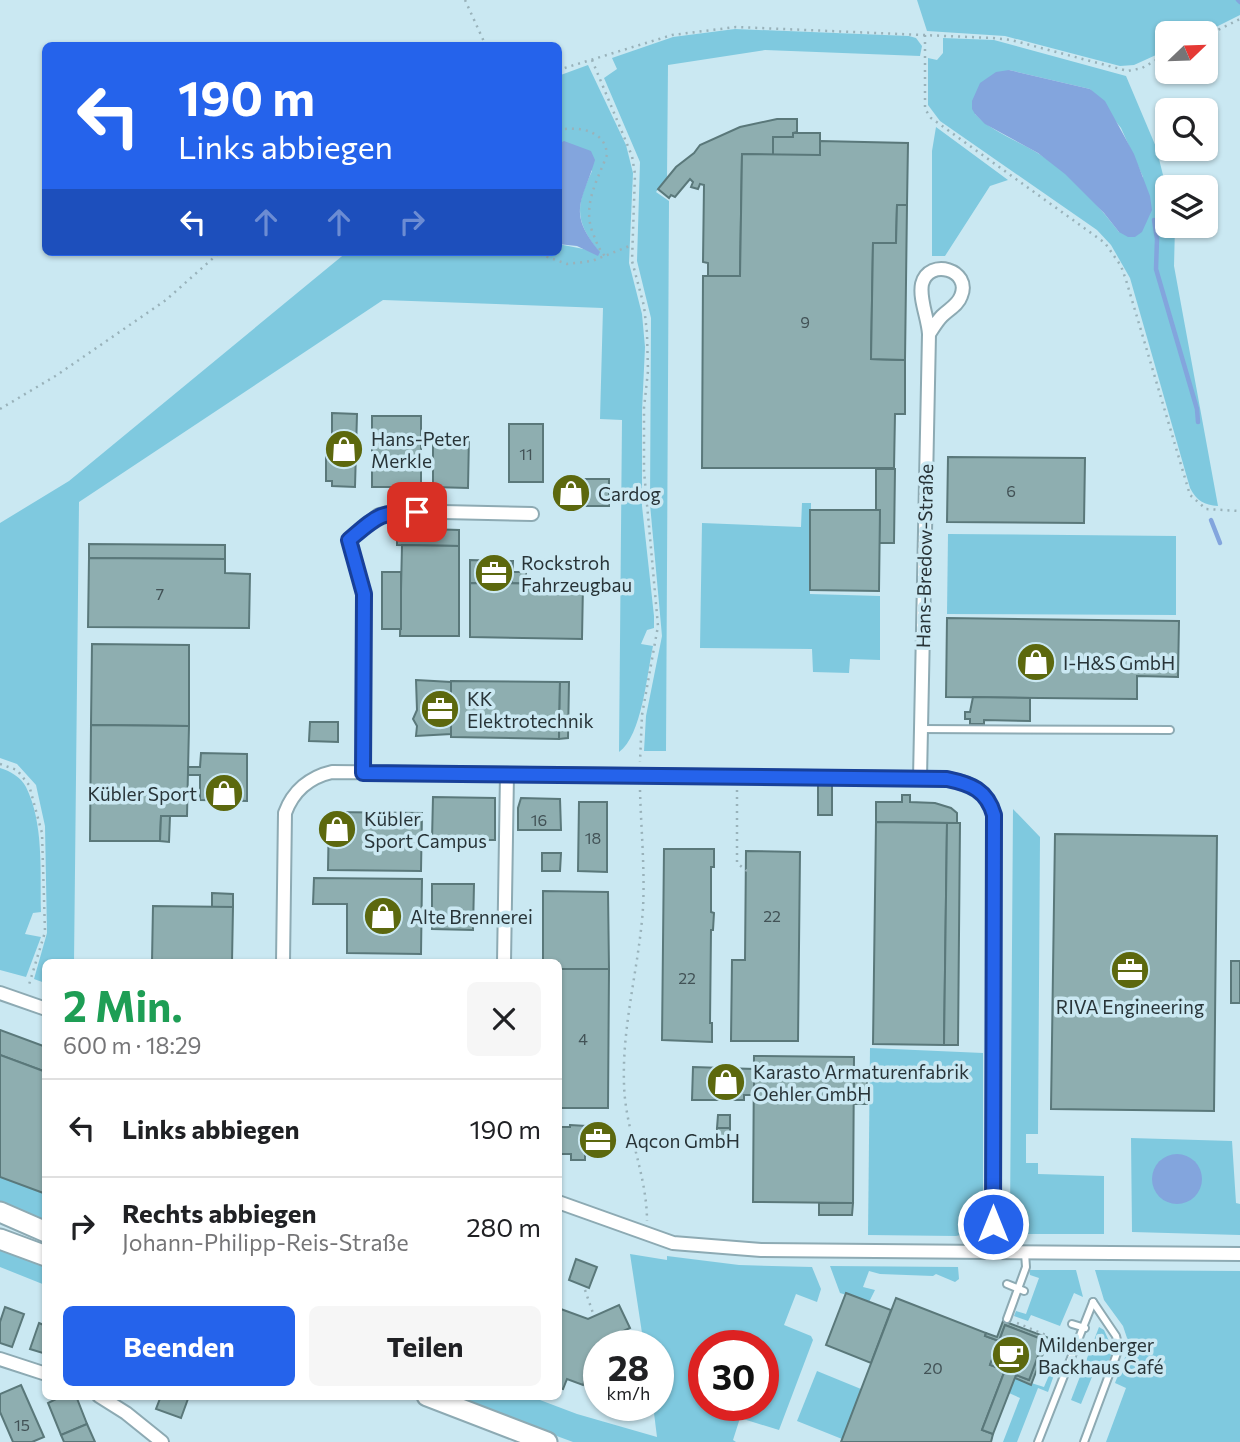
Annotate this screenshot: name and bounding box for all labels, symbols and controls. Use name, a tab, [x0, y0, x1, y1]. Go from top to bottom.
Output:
north arrow	[1155, 21, 1218, 84]
map controls	[1155, 21, 1218, 238]
text: 190 m	[178, 66, 315, 126]
icon: left	[63, 70, 154, 161]
button: search	[1155, 98, 1218, 161]
text: Links abbiegen	[178, 126, 393, 166]
button: layers	[1155, 175, 1218, 238]
icon: left	[174, 203, 212, 241]
icon: ahead	[247, 203, 285, 241]
icon: ahead	[320, 203, 358, 241]
icon: right	[393, 203, 431, 241]
house number: 9	[800, 312, 810, 331]
place label: Hans-Peter Merkle	[371, 427, 470, 472]
shop icon: Hans-Peter Merkle	[323, 428, 365, 470]
house number: 11	[519, 444, 533, 463]
street label: Hans-Bredow-Straße	[911, 464, 937, 648]
shop icon: Cardog	[550, 472, 592, 514]
house number: 6	[1006, 481, 1016, 500]
pin	[387, 482, 447, 542]
place label: Cardog	[598, 482, 661, 505]
icon: arrive	[398, 493, 436, 531]
place label: Rockstroh Fahrzeugbau	[521, 551, 632, 596]
office icon: Rockstroh Fahrzeugbau	[473, 552, 515, 594]
house number: 7	[156, 584, 164, 603]
shop icon: I-H&S GmbH	[1015, 641, 1057, 683]
place label: I-H&S GmbH	[1063, 651, 1175, 674]
place label: KK Elektrotechnik	[467, 687, 594, 732]
office icon: KK Elektrotechnik	[419, 688, 461, 730]
shop icon: Kübler Sport	[203, 772, 245, 814]
place label: Kübler Sport	[87, 782, 197, 805]
place label: Kübler Sport Campus	[364, 807, 487, 852]
shop icon: Kübler Sport Campus	[316, 808, 358, 850]
house number: 16	[531, 810, 547, 829]
house number: 18	[585, 828, 601, 847]
shop icon: Alte Brennerei	[362, 895, 404, 937]
place label: Alte Brennerei	[410, 905, 533, 928]
house number: 22	[763, 906, 781, 925]
office icon: RIVA Engineering	[1109, 949, 1151, 991]
house number: 22	[678, 968, 696, 987]
text: 2 Min.	[63, 979, 183, 1031]
button: close	[467, 982, 541, 1056]
place label: RIVA Engineering	[1056, 995, 1204, 1018]
house number: 4	[578, 1029, 588, 1048]
text: 600 m · 18:29	[63, 1031, 202, 1059]
place label: Karasto Armaturenfabrik Oehler GmbH	[753, 1060, 969, 1105]
shop icon: Karasto Armaturenfabrik Oehler GmbH	[705, 1061, 747, 1103]
icon: left	[63, 1109, 101, 1147]
text: Links abbiegen	[122, 1113, 300, 1144]
text: 190 m	[469, 1113, 541, 1144]
office icon: Aqcon GmbH	[577, 1119, 619, 1161]
place label: Aqcon GmbH	[625, 1129, 740, 1152]
position arrow	[956, 1187, 1030, 1261]
text: Rechts abbiegen	[122, 1197, 317, 1228]
icon: right	[63, 1207, 101, 1245]
text: 280 m	[466, 1211, 541, 1242]
text: Johann-Philipp-Reis-Straße	[122, 1228, 409, 1256]
button: Beenden	[63, 1306, 295, 1386]
button: Teilen	[309, 1306, 541, 1386]
speed limit sign: 30	[688, 1330, 779, 1421]
place label: Mildenberger Backhaus Café	[1038, 1333, 1164, 1378]
cafe icon: Mildenberger Backhaus Café	[990, 1334, 1032, 1376]
text: 28	[608, 1345, 649, 1388]
house number: 20	[923, 1358, 943, 1377]
text: km/h	[607, 1382, 650, 1404]
house number: 15	[14, 1415, 30, 1434]

